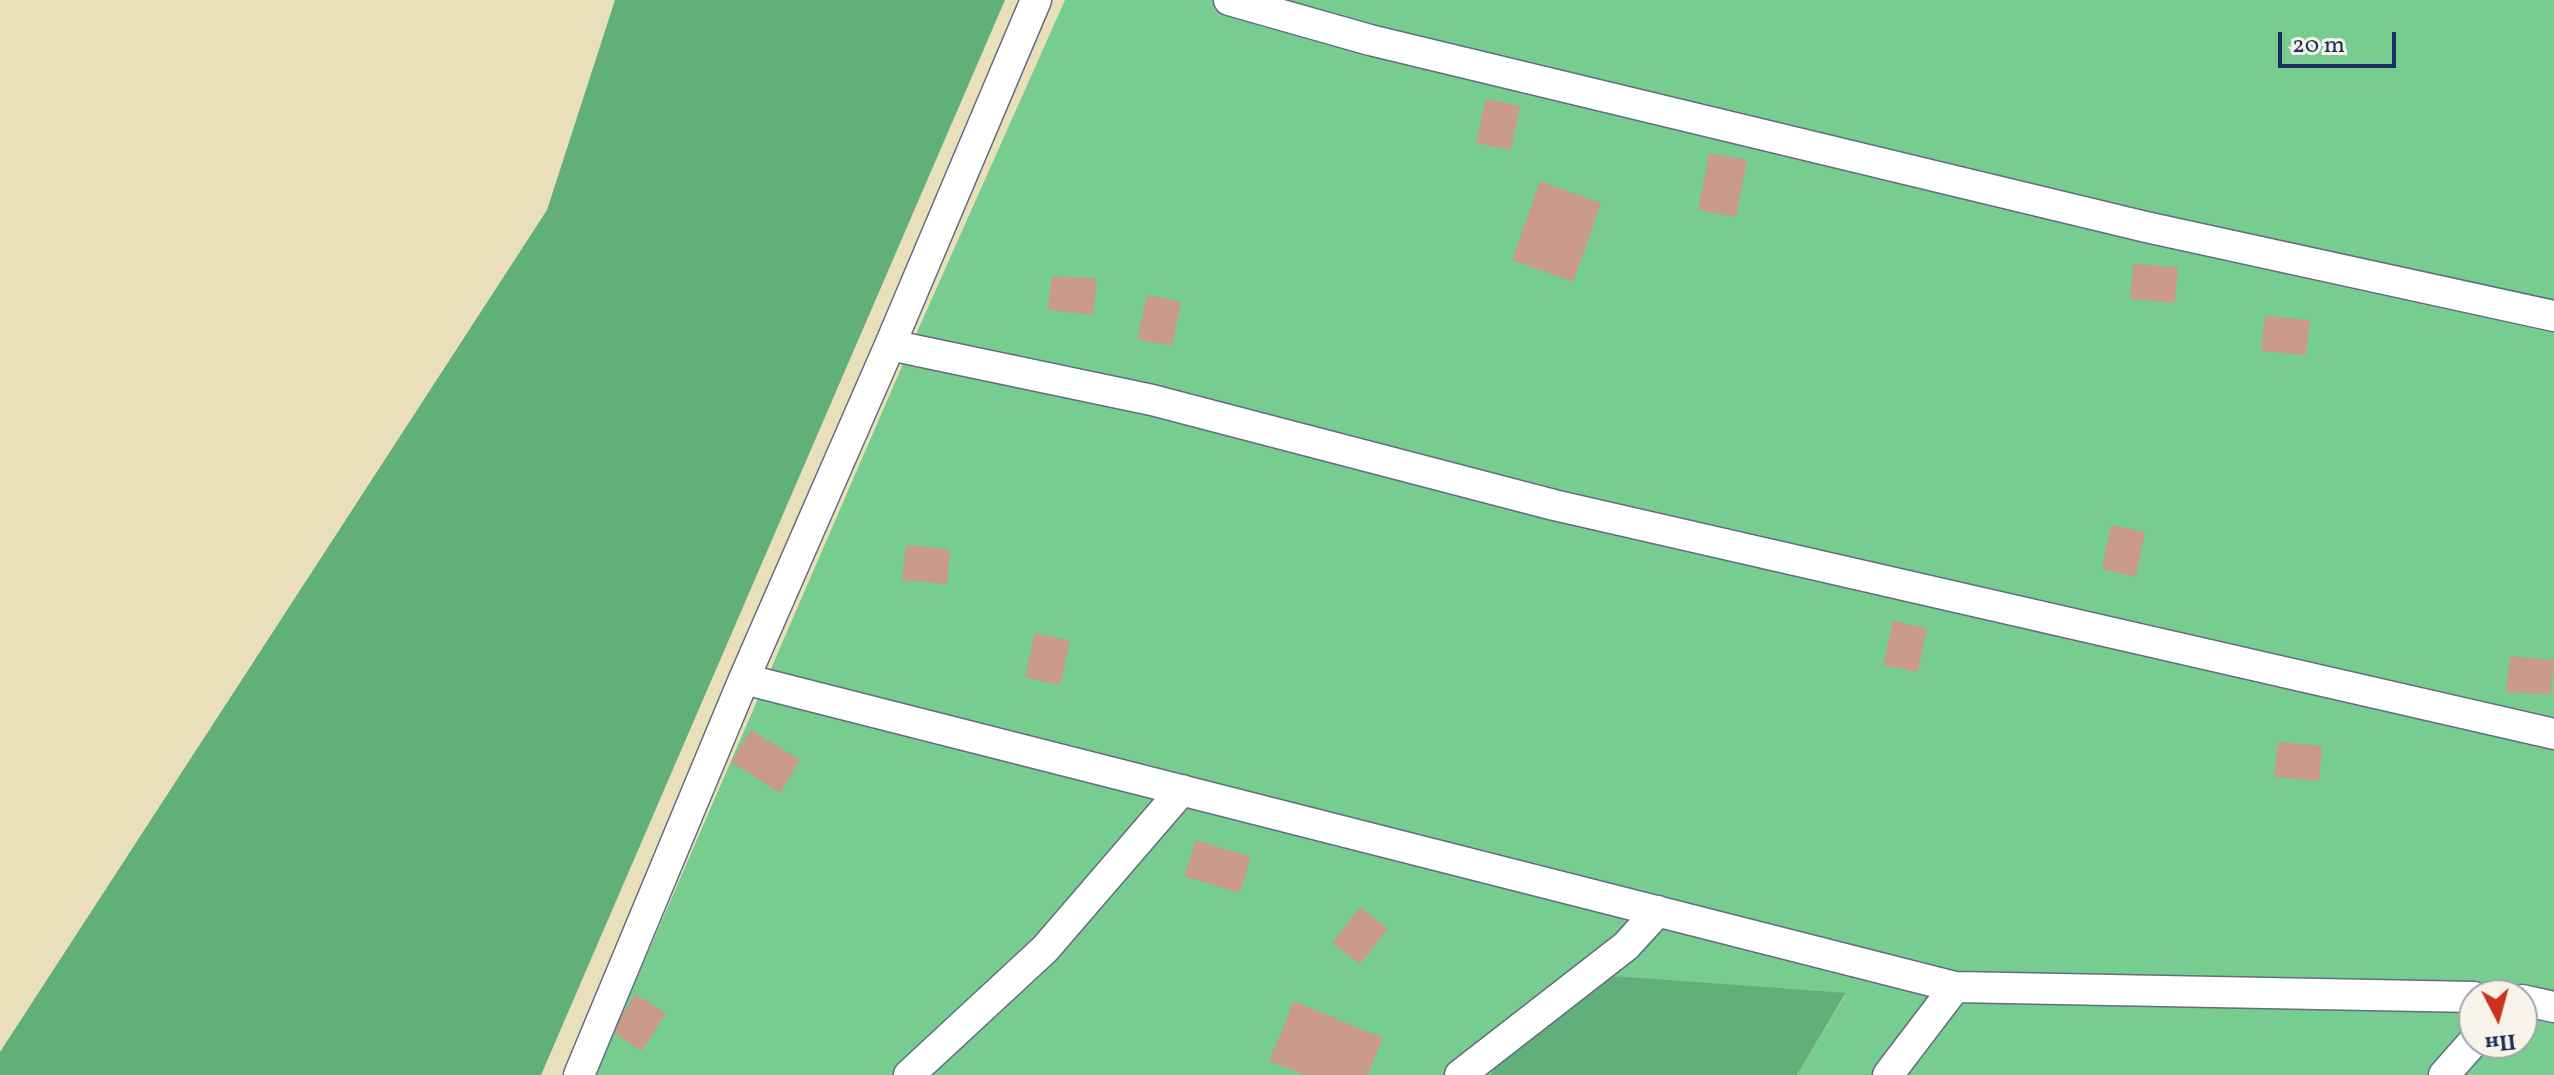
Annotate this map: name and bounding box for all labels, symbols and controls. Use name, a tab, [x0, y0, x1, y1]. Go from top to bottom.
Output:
scale bar	[2282, 16, 2400, 66]
text: 20 m	[2292, 29, 2345, 63]
north arrow	[2458, 979, 2538, 1059]
text: Пн	[2483, 1024, 2518, 1058]

